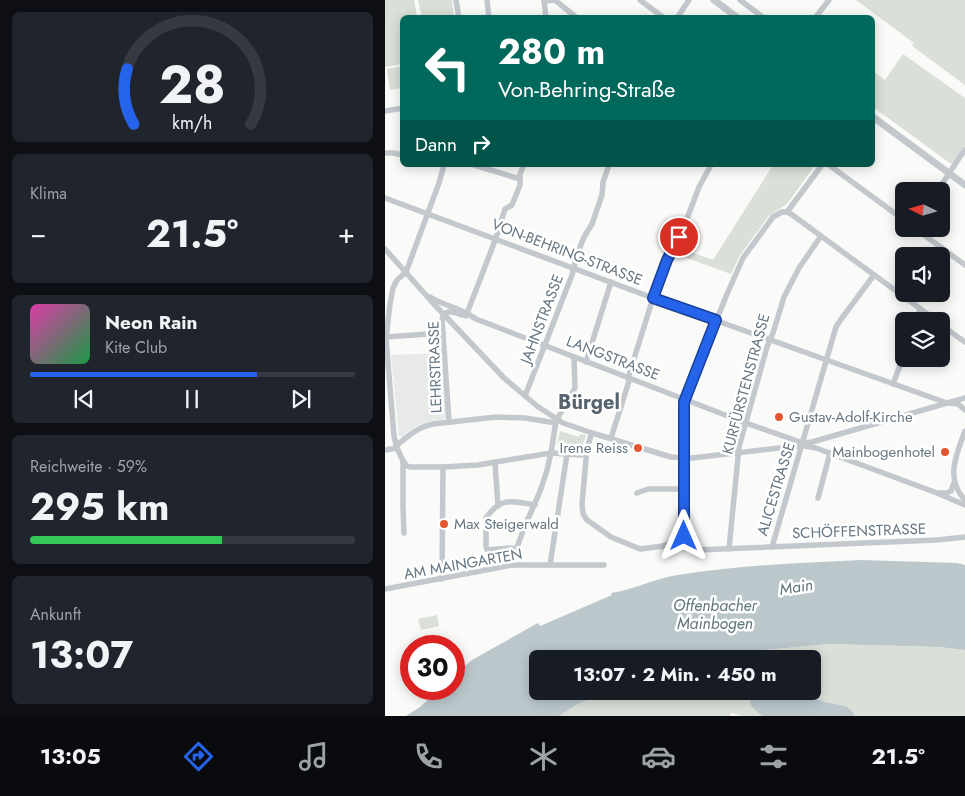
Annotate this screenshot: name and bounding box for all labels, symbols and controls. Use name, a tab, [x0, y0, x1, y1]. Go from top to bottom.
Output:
text: 280 m	[498, 27, 605, 77]
icon: left	[415, 35, 480, 100]
text: 28	[159, 47, 226, 123]
text: Von-Behring-Straße	[498, 73, 675, 105]
text: km/h	[172, 110, 213, 136]
icon: right	[467, 130, 495, 158]
text: Dann	[415, 131, 457, 158]
text: Klima	[30, 182, 67, 205]
north arrow	[895, 182, 950, 238]
map controls	[895, 182, 950, 367]
text: 21.5°	[146, 206, 238, 261]
text: −	[30, 213, 47, 254]
text: +	[338, 213, 355, 254]
street label: VON-BEHRING-STRASSE	[488, 213, 646, 291]
pin	[658, 216, 700, 258]
icon: arrive	[665, 223, 693, 251]
button: sound	[895, 247, 950, 302]
street label: JAHNSTRASSE	[514, 271, 569, 369]
text: Neon Rain	[105, 309, 198, 336]
street label: KURFÜRSTENSTRASSE	[717, 311, 775, 457]
button: layers	[895, 312, 950, 367]
street label: LEHRSTRASSE	[422, 320, 448, 414]
street label: LANGSTRASSE	[563, 330, 663, 386]
text: Kite Club	[105, 336, 167, 359]
icon: previous	[70, 385, 98, 413]
icon: pause	[178, 385, 206, 413]
icon: next	[287, 385, 315, 413]
district label: Bürgel	[558, 388, 620, 417]
place label: Gustav-Adolf-Kirche	[789, 406, 913, 428]
marker: Gustav-Adolf-Kirche	[773, 411, 785, 423]
place label: Irene Reiss	[559, 437, 628, 459]
street label: ALICESTRASSE	[751, 439, 801, 539]
place label: Mainbogenhotel	[832, 441, 935, 463]
marker: Irene Reiss	[632, 442, 644, 454]
marker: Mainbogenhotel	[939, 446, 951, 458]
text: Reichweite · 59%	[30, 455, 147, 478]
text: 295 km	[30, 479, 169, 534]
position arrow	[657, 509, 709, 561]
place label: Max Steigerwald	[454, 513, 559, 535]
marker: Max Steigerwald	[438, 518, 450, 530]
street label: SCHÖFFENSTRASSE	[792, 518, 926, 544]
street label: AM MAINGARTEN	[402, 543, 524, 585]
water label: Main	[778, 573, 814, 601]
water label: Offenbacher Mainbogen	[673, 594, 759, 635]
text: Ankunft	[30, 603, 81, 626]
text: 13:07	[30, 627, 133, 682]
speed limit sign: 30	[400, 635, 465, 700]
text: 13:07 · 2 Min. · 450 m	[573, 661, 777, 688]
icon: directions	[181, 739, 216, 774]
icon: music	[296, 739, 331, 774]
icon: phone	[411, 739, 446, 774]
icon: climate	[526, 739, 561, 774]
icon: car	[641, 739, 676, 774]
icon: filters	[756, 739, 791, 774]
text: 13:05	[40, 740, 101, 772]
text: 21.5°	[871, 740, 925, 772]

